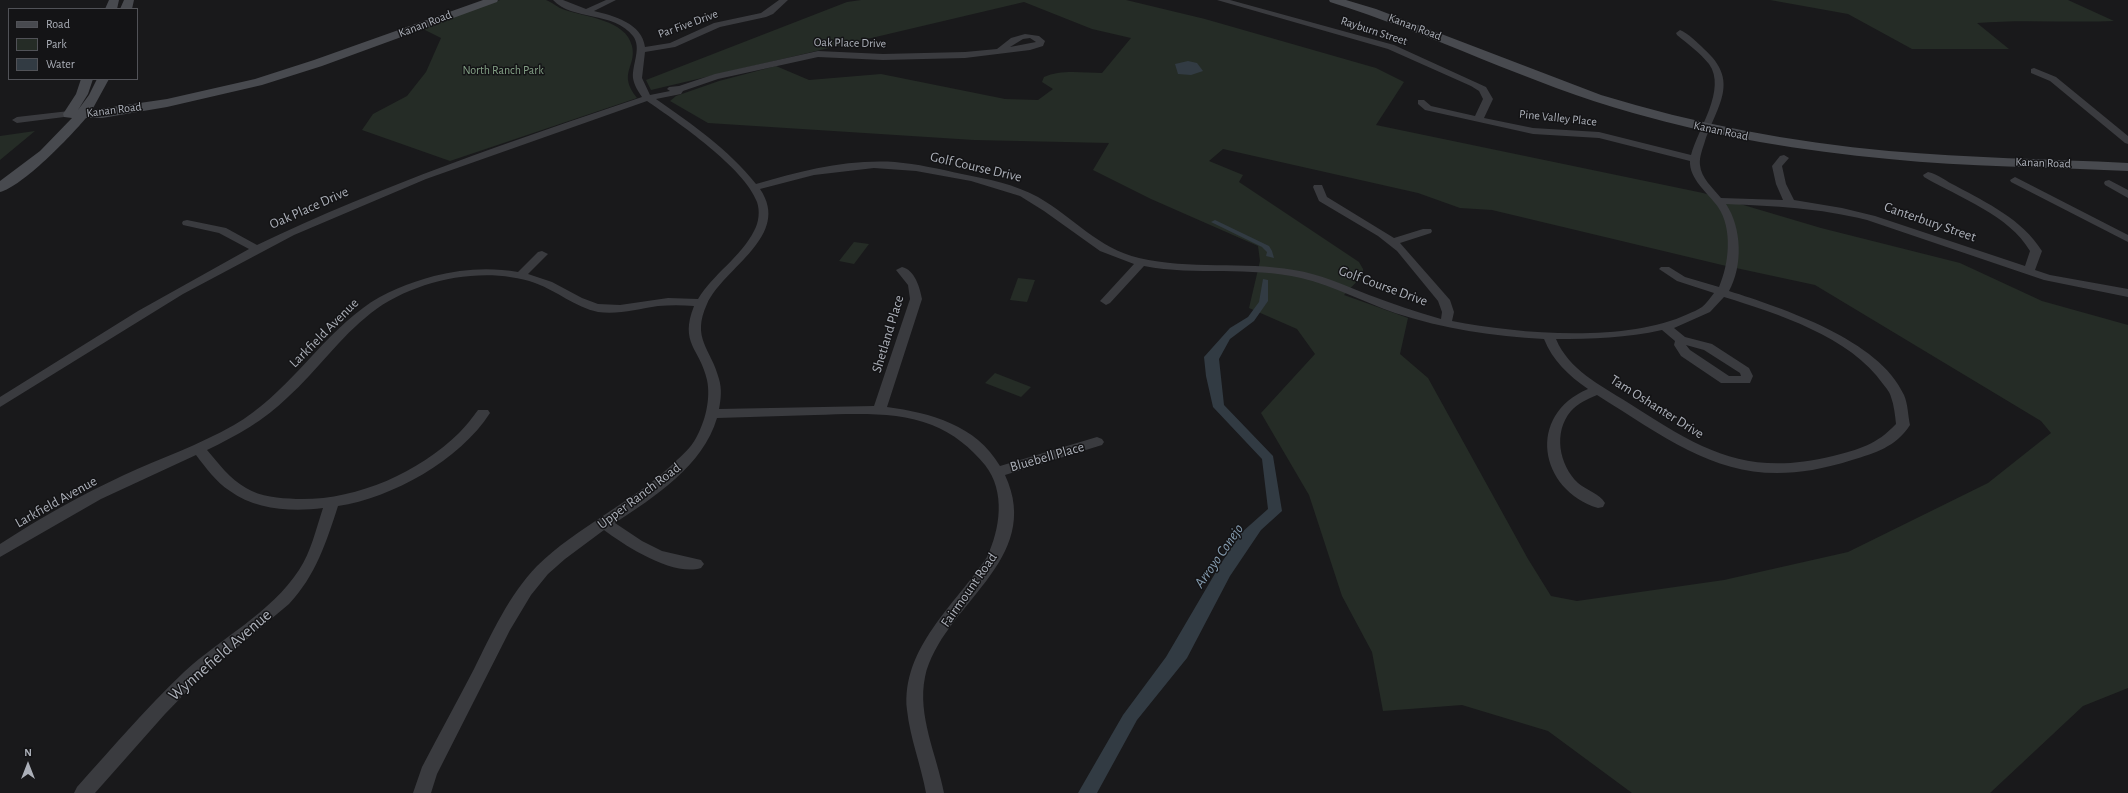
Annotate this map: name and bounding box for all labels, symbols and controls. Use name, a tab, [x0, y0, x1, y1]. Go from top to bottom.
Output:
street label: Kanan Road	[397, 7, 453, 41]
street label: Par Five Drive	[656, 7, 720, 41]
legend	[8, 8, 138, 80]
street label: Kanan Road	[1387, 10, 1443, 44]
street label: Rayburn Street	[1339, 13, 1409, 49]
text: Road	[46, 18, 70, 30]
street label: Oak Place Drive	[814, 35, 886, 51]
text: Park	[46, 38, 67, 50]
text: Water	[46, 58, 75, 70]
park label: North Ranch Park	[462, 63, 544, 77]
street label: Kanan Road	[86, 99, 142, 121]
street label: Pine Valley Place	[1518, 107, 1598, 129]
street label: Kanan Road	[1692, 118, 1750, 144]
street label: Golf Course Drive	[929, 148, 1023, 186]
street label: Kanan Road	[2015, 155, 2071, 171]
street label: Oak Place Drive	[267, 183, 351, 233]
street label: Canterbury Street	[1882, 198, 1978, 246]
street label: Golf Course Drive	[1336, 262, 1430, 310]
street label: Shetland Place	[868, 293, 908, 375]
street label: Larkfield Avenue	[286, 295, 362, 371]
street label: Tam Oshanter Drive	[1607, 371, 1707, 443]
street label: Bluebell Place	[1008, 438, 1086, 476]
street label: Upper Ranch Road	[594, 459, 684, 533]
street label: Larkfield Avenue	[12, 473, 100, 531]
water label: Arroyo Conejo	[1190, 521, 1248, 591]
street label: Fairmount Road	[937, 550, 1001, 630]
street label: Wynnefield Avenue	[164, 605, 276, 705]
north arrow	[8, 745, 48, 785]
text: N	[24, 747, 32, 758]

